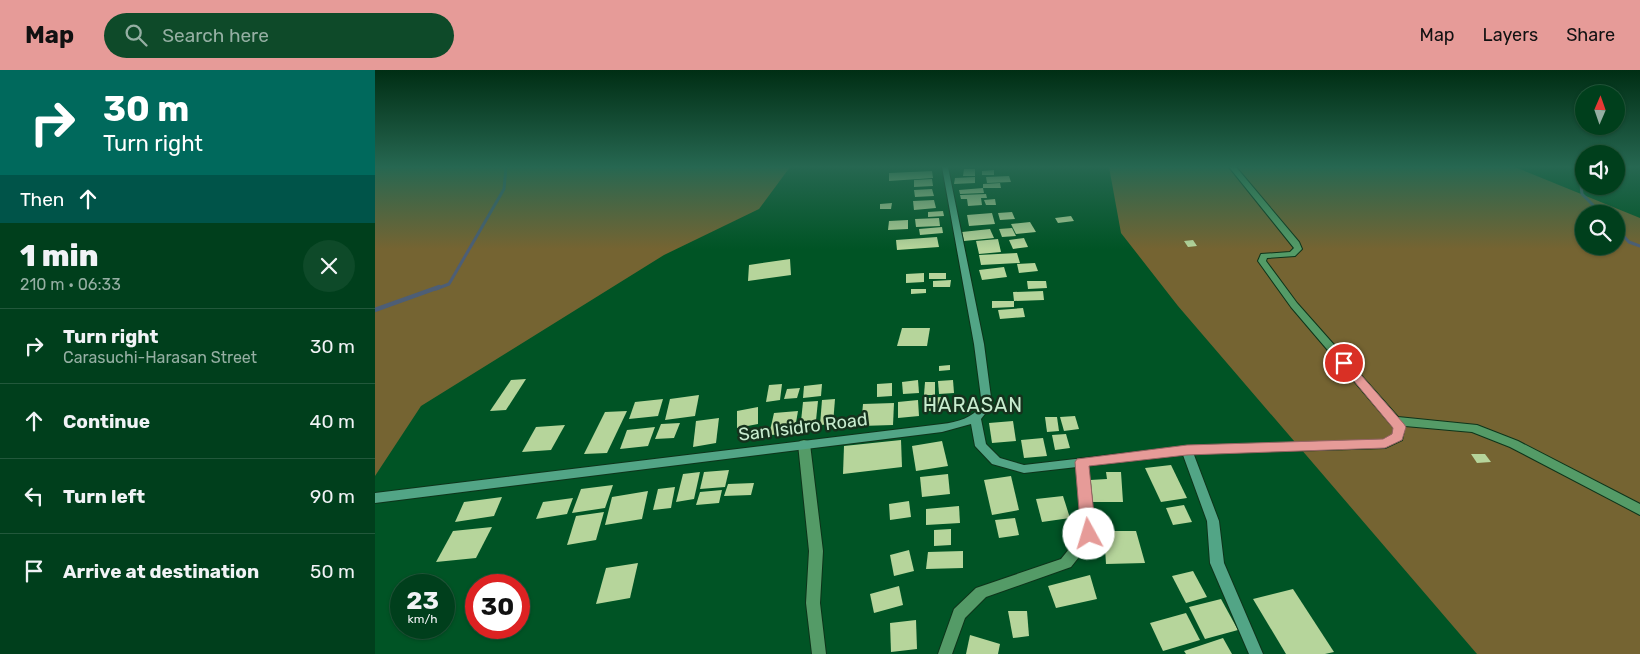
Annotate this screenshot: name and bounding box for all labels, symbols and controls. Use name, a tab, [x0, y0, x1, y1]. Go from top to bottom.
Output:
search box	[104, 13, 454, 58]
text: Map	[25, 21, 74, 49]
icon: search	[122, 21, 150, 49]
text: Search here	[162, 24, 269, 47]
text: Map	[1420, 24, 1455, 46]
text: Layers	[1483, 24, 1538, 46]
text: Share	[1566, 24, 1615, 46]
north arrow	[1575, 85, 1625, 135]
map controls	[1575, 85, 1625, 255]
text: 30 m	[103, 88, 189, 130]
icon: right	[20, 90, 85, 155]
text: Turn right	[103, 130, 203, 157]
button: sound	[1575, 145, 1625, 195]
icon: ahead	[74, 185, 102, 213]
text: Then	[20, 188, 64, 211]
button: search	[1575, 205, 1625, 255]
text: 1 min	[20, 238, 98, 274]
button: close	[303, 240, 355, 292]
text: 210 m · 06:33	[20, 275, 121, 294]
text: Turn right	[63, 325, 158, 348]
icon: right	[20, 332, 48, 360]
text: 30 m	[310, 335, 355, 358]
pin	[1323, 342, 1365, 384]
text: Carasuchi-Harasan Street	[63, 348, 257, 367]
icon: arrive	[1330, 349, 1358, 377]
district label: HARASAN	[923, 393, 1023, 417]
icon: ahead	[20, 407, 48, 435]
street label: San Isidro Road	[737, 408, 869, 446]
text: Continue	[63, 410, 150, 433]
text: 40 m	[310, 410, 355, 433]
icon: left	[20, 482, 48, 510]
text: Turn left	[63, 485, 145, 508]
text: 90 m	[310, 485, 355, 508]
position arrow	[1062, 507, 1114, 559]
icon: arrive	[20, 557, 48, 585]
text: Arrive at destination	[63, 560, 259, 583]
text: 50 m	[310, 560, 355, 583]
speed limit sign: 30	[465, 574, 530, 639]
text: 23	[406, 586, 439, 615]
text: km/h	[408, 612, 437, 626]

